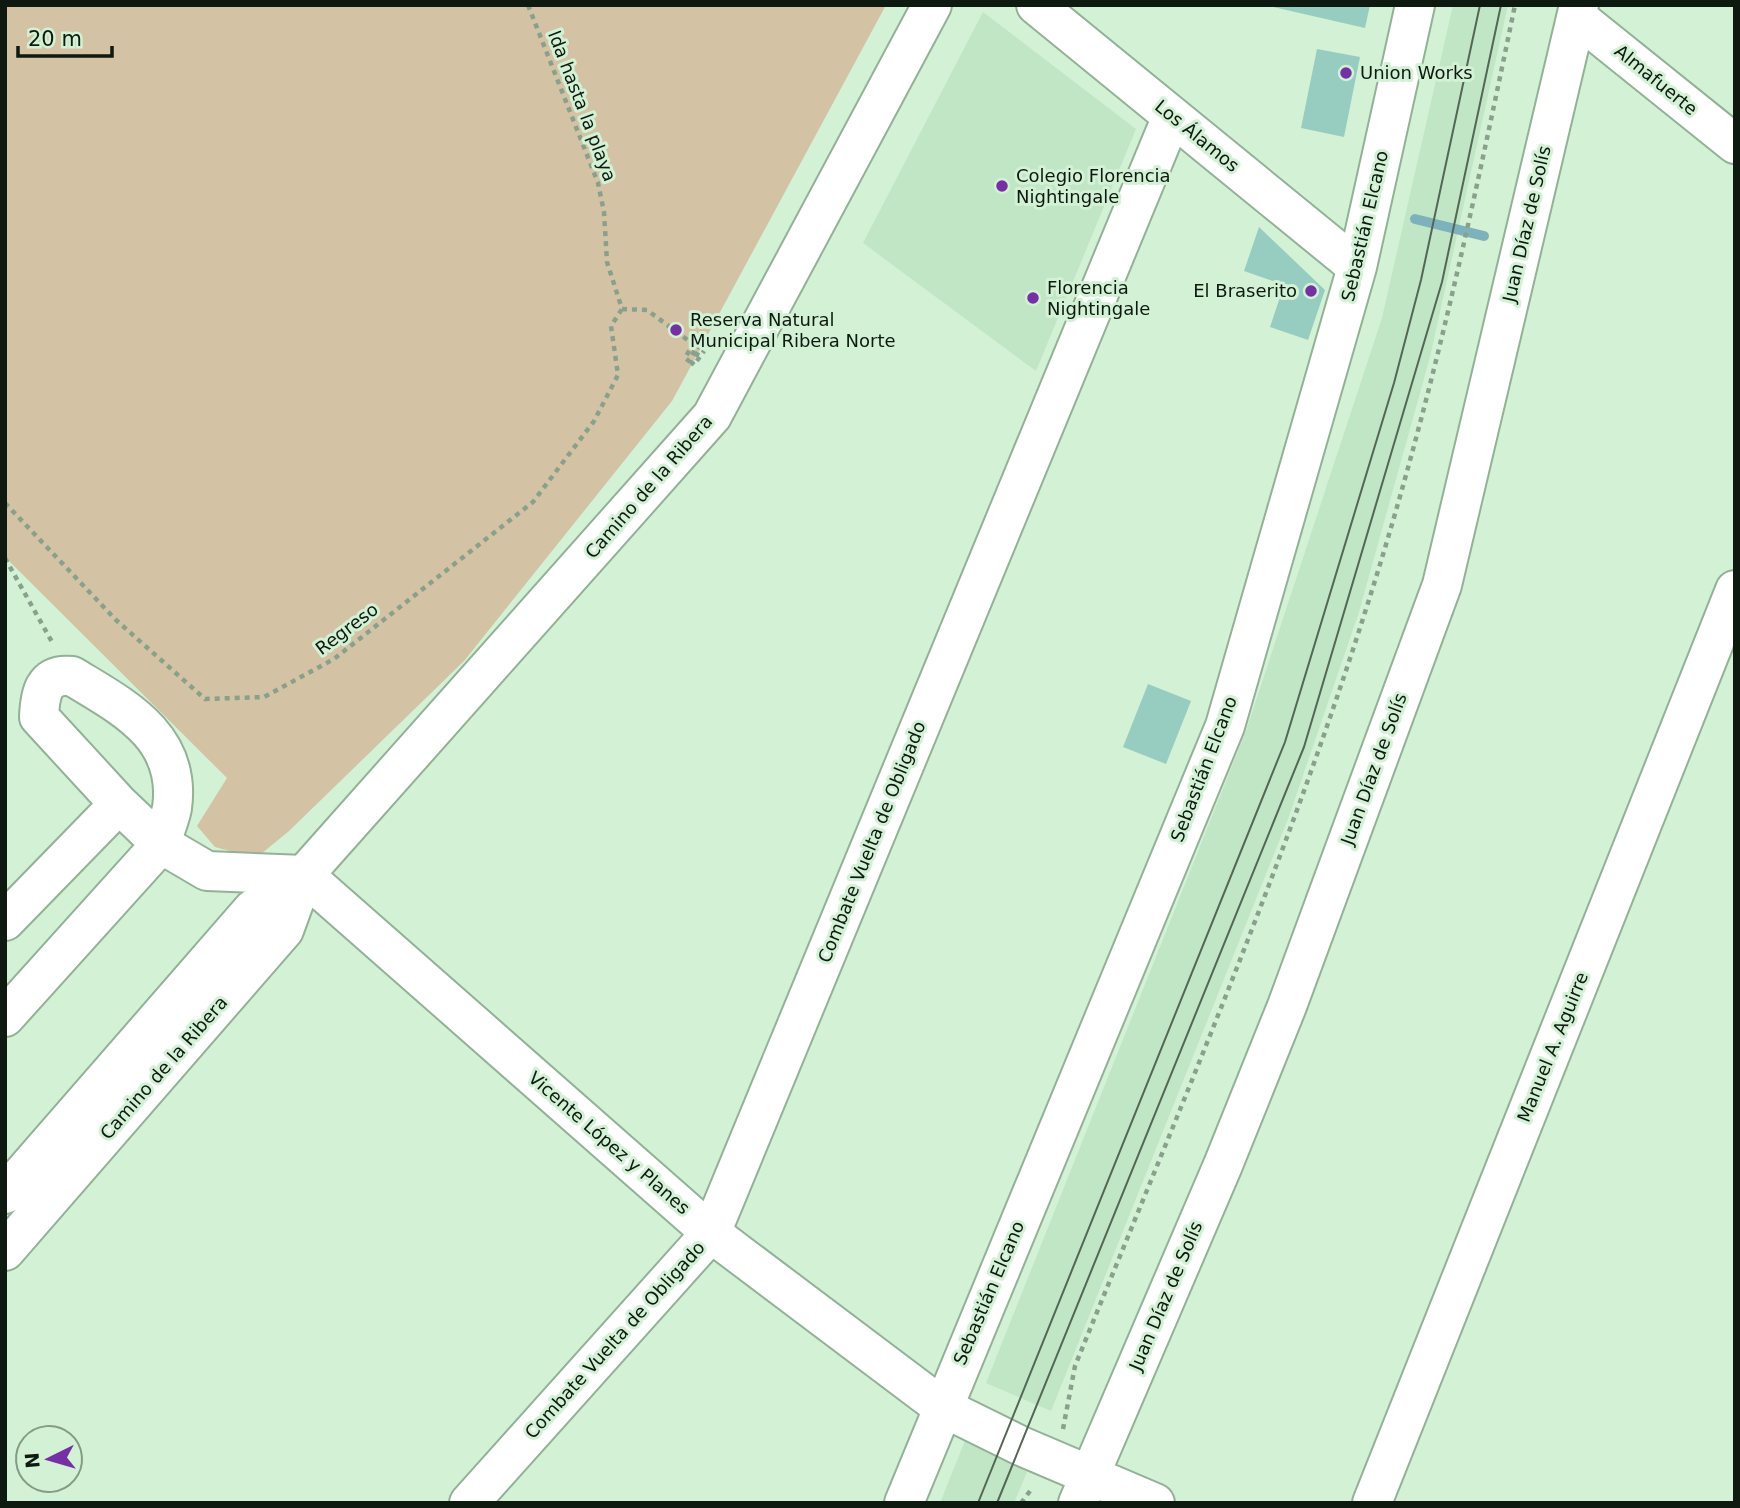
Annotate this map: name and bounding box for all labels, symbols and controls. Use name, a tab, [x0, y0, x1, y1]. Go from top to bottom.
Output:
scale bar	[18, 14, 112, 58]
text: 20 m	[28, 27, 82, 51]
street label: Ida hasta la playa	[544, 27, 621, 184]
street label: Almafuerte	[1611, 40, 1702, 119]
place label: Union Works	[1360, 62, 1473, 83]
marker: Union Works	[1338, 65, 1354, 81]
street label: Los Álamos	[1151, 95, 1244, 176]
street label: Juan Díaz de Solís	[1498, 144, 1555, 305]
street label: Sebastián Elcano	[1337, 148, 1392, 303]
place label: Colegio Florencia Nightingale	[1016, 165, 1171, 207]
marker: Colegio Florencia Nightingale	[994, 178, 1010, 194]
place label: Florencia Nightingale	[1047, 277, 1150, 319]
place label: El Braserito	[1193, 280, 1297, 301]
marker: El Braserito	[1303, 283, 1319, 299]
marker: Florencia Nightingale	[1025, 290, 1041, 306]
place label: Reserva Natural Municipal Ribera Norte	[690, 309, 896, 351]
marker: Reserva Natural Municipal Ribera Norte	[668, 322, 684, 338]
street label: Camino de la Ribera	[581, 411, 716, 563]
street label: Regreso	[311, 598, 382, 659]
street label: Juan Díaz de Solís	[1336, 690, 1411, 849]
street label: Sebastián Elcano	[1166, 693, 1241, 845]
street label: Combate Vuelta de Obligado	[813, 718, 930, 966]
street label: Manuel A. Aguirre	[1513, 969, 1592, 1125]
street label: Camino de la Ribera	[96, 992, 231, 1144]
street label: Vicente López y Planes	[524, 1067, 694, 1218]
street label: Sebastián Elcano	[949, 1218, 1028, 1368]
street label: Juan Díaz de Solís	[1124, 1218, 1206, 1374]
street label: Combate Vuelta de Obligado	[520, 1237, 709, 1443]
north arrow	[14, 1424, 84, 1494]
text: N	[20, 1452, 44, 1469]

